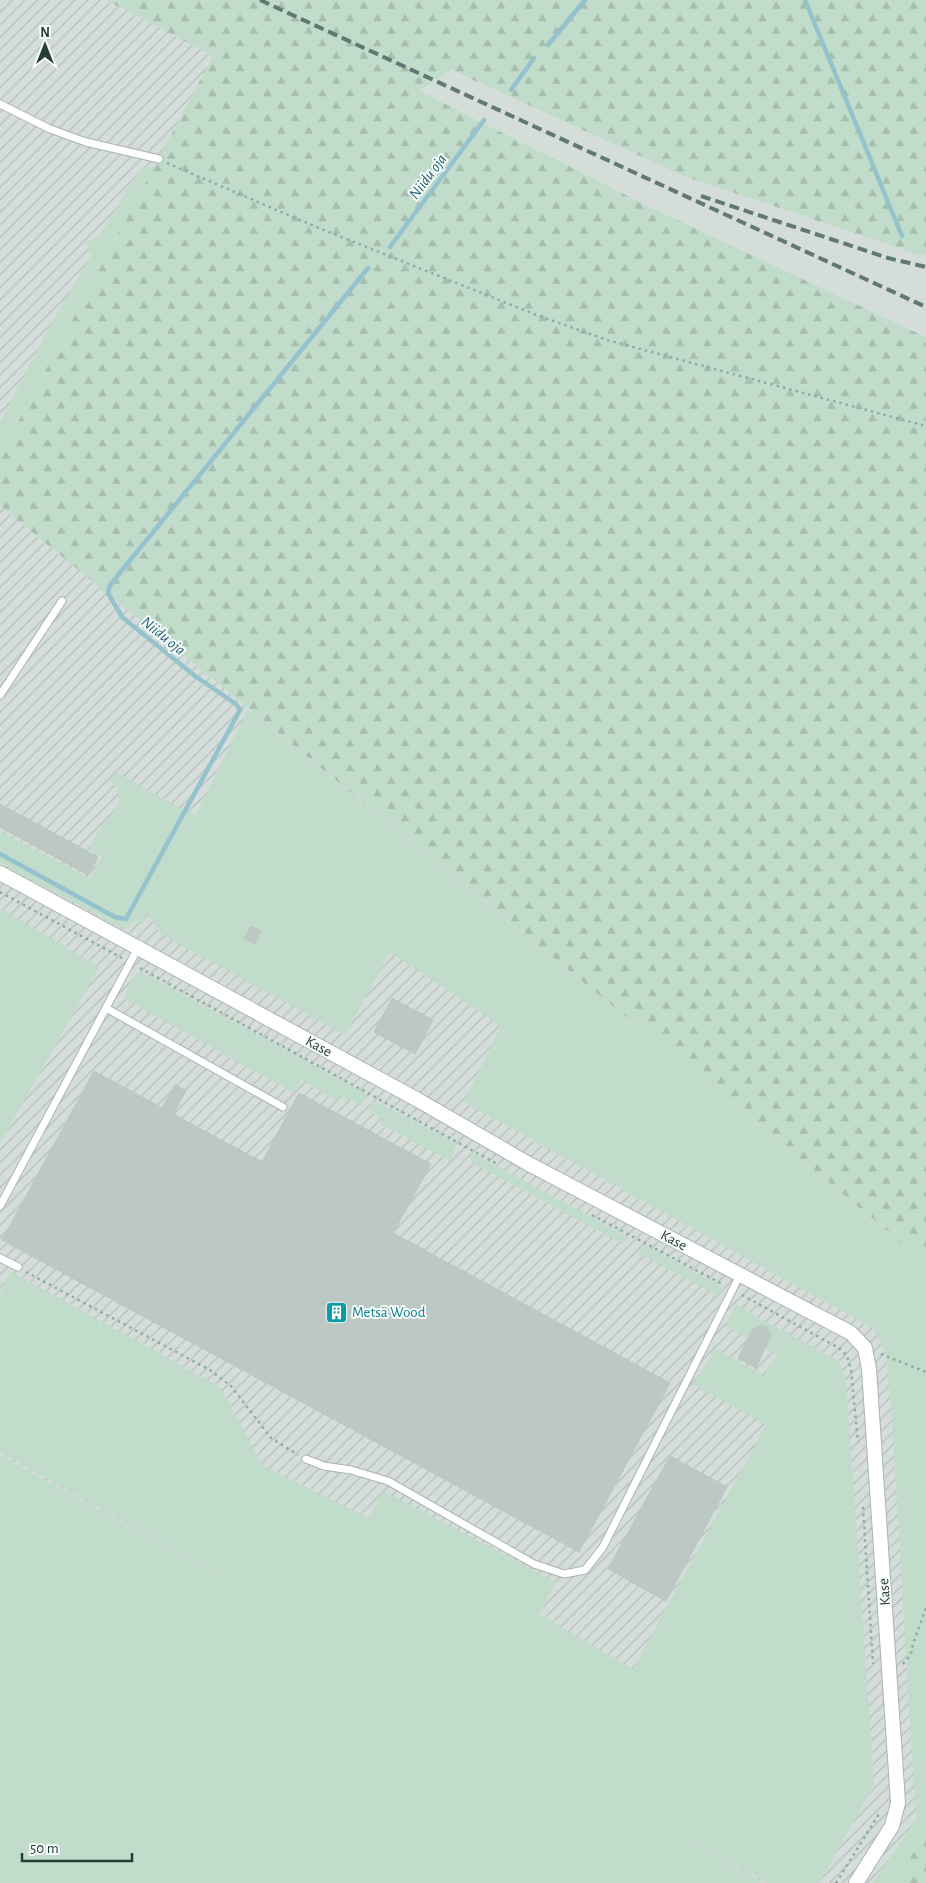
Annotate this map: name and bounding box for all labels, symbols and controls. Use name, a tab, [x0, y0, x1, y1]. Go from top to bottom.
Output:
north arrow	[20, 20, 70, 70]
text: N	[40, 26, 50, 40]
water label: Niidu oja	[406, 151, 451, 203]
water label: Niidu oja	[138, 613, 188, 659]
street label: Kase	[303, 1033, 334, 1060]
street label: Kase	[658, 1227, 689, 1254]
building icon: Metsä Wood	[324, 1300, 348, 1324]
place label: Metsä Wood	[352, 1305, 426, 1320]
street label: Kase	[876, 1578, 893, 1606]
scale bar	[22, 1830, 132, 1862]
text: 50 m	[30, 1841, 59, 1856]

